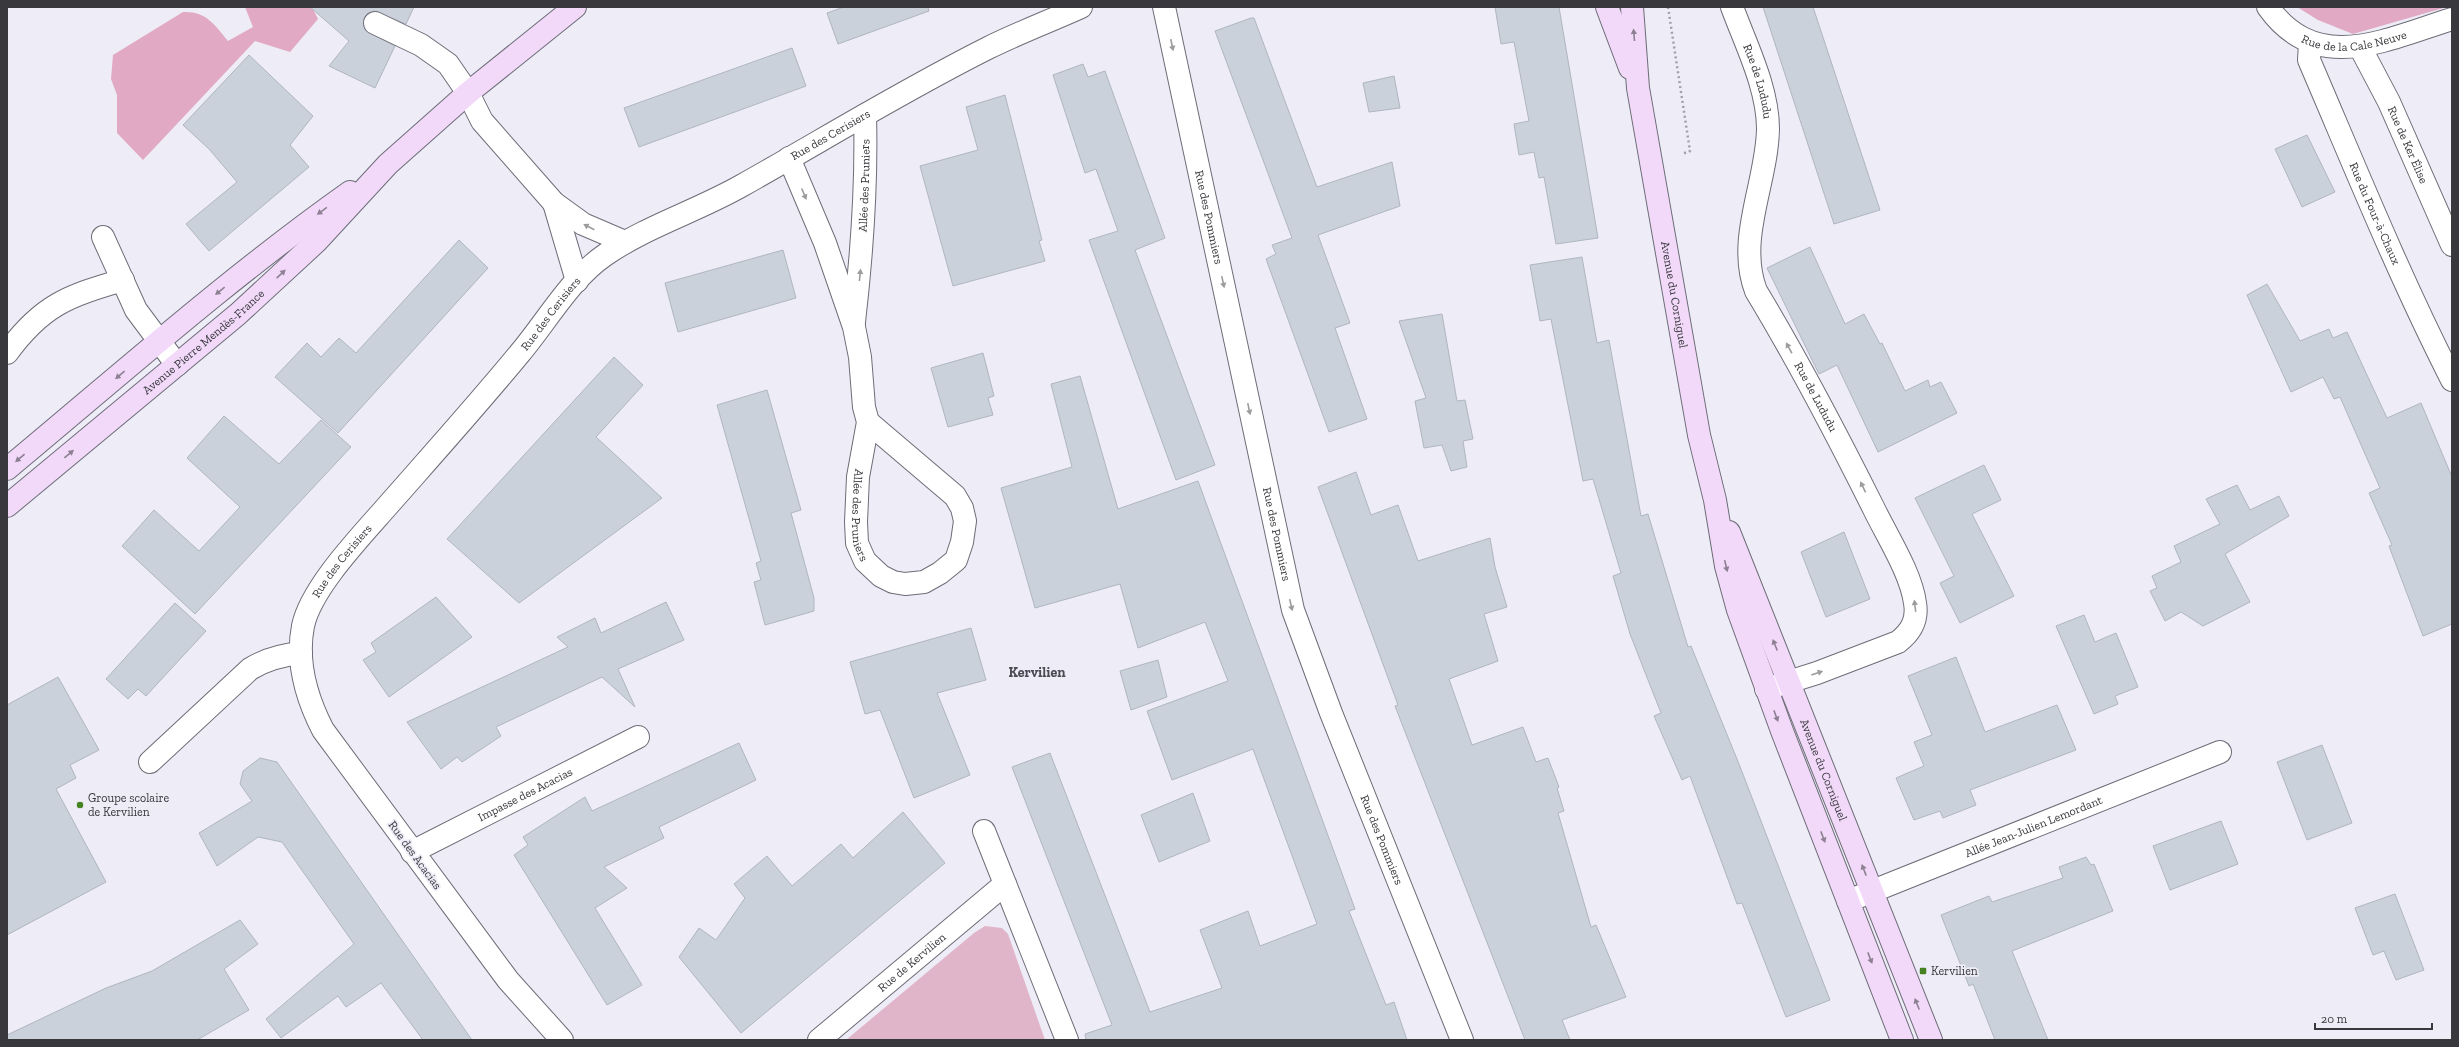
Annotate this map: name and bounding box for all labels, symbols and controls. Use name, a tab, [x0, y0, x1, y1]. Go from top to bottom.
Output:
street label: Rue de la Cale Neuve	[2299, 27, 2409, 54]
one-way arrow	[1631, 29, 1638, 41]
one-way arrow	[1170, 39, 1176, 51]
street label: Rue de Lududu	[1740, 42, 1775, 120]
street label: Rue de Ker Élise	[2385, 104, 2431, 186]
street label: Rue des Cerisiers	[788, 106, 872, 163]
street label: Allée des Pruniers	[855, 139, 872, 233]
street label: Rue du Four-à-Chaux	[2346, 160, 2403, 267]
street label: Rue des Pommiers	[1192, 169, 1226, 265]
one-way arrow	[801, 189, 807, 200]
one-way arrow	[317, 207, 328, 216]
one-way arrow	[584, 224, 595, 230]
street label: Avenue du Corniguel	[1658, 240, 1691, 349]
one-way arrow	[856, 269, 863, 281]
one-way arrow	[276, 270, 287, 279]
street label: Rue des Cerisiers	[518, 274, 583, 353]
one-way arrow	[1220, 276, 1226, 288]
street label: Avenue Pierre Mendès-France	[140, 286, 267, 397]
one-way arrow	[214, 287, 225, 296]
one-way arrow	[1785, 342, 1792, 353]
street label: Rue de Lududu	[1791, 359, 1841, 434]
one-way arrow	[115, 371, 126, 379]
one-way arrow	[1246, 403, 1252, 415]
one-way arrow	[64, 449, 74, 458]
one-way arrow	[15, 454, 26, 462]
street label: Allée des Pruniers	[849, 468, 871, 563]
one-way arrow	[1860, 481, 1866, 493]
street label: Rue des Pommiers	[1260, 486, 1294, 582]
street label: Rue des Cerisiers	[309, 521, 375, 600]
one-way arrow	[1724, 560, 1730, 572]
one-way arrow	[1289, 598, 1295, 611]
one-way arrow	[1912, 599, 1918, 612]
one-way arrow	[1772, 639, 1778, 650]
district label: Kervilien	[1008, 664, 1066, 681]
one-way arrow	[1811, 670, 1823, 676]
one-way arrow	[1774, 710, 1780, 722]
street label: Avenue du Corniguel	[1797, 717, 1850, 823]
street label: Impasse des Acacias	[476, 765, 575, 824]
place label: Groupe scolaire de Kervilien	[88, 791, 170, 819]
street label: Rue des Pommiers	[1358, 793, 1406, 887]
street label: Allée Jean-Julien Lemordant	[1963, 793, 2105, 860]
marker: Groupe scolaire de Kervilien	[75, 800, 85, 810]
street label: Rue des Acacias	[385, 818, 445, 892]
one-way arrow	[1821, 832, 1827, 844]
one-way arrow	[1861, 864, 1867, 875]
street label: Rue de Kervilien	[875, 930, 949, 995]
one-way arrow	[1868, 953, 1874, 965]
place label: Kervilien	[1931, 964, 1978, 978]
marker: Kervilien	[1918, 966, 1928, 976]
one-way arrow	[1913, 997, 1919, 1009]
scale bar	[2315, 1005, 2432, 1031]
text: 20 m	[2321, 1012, 2348, 1026]

